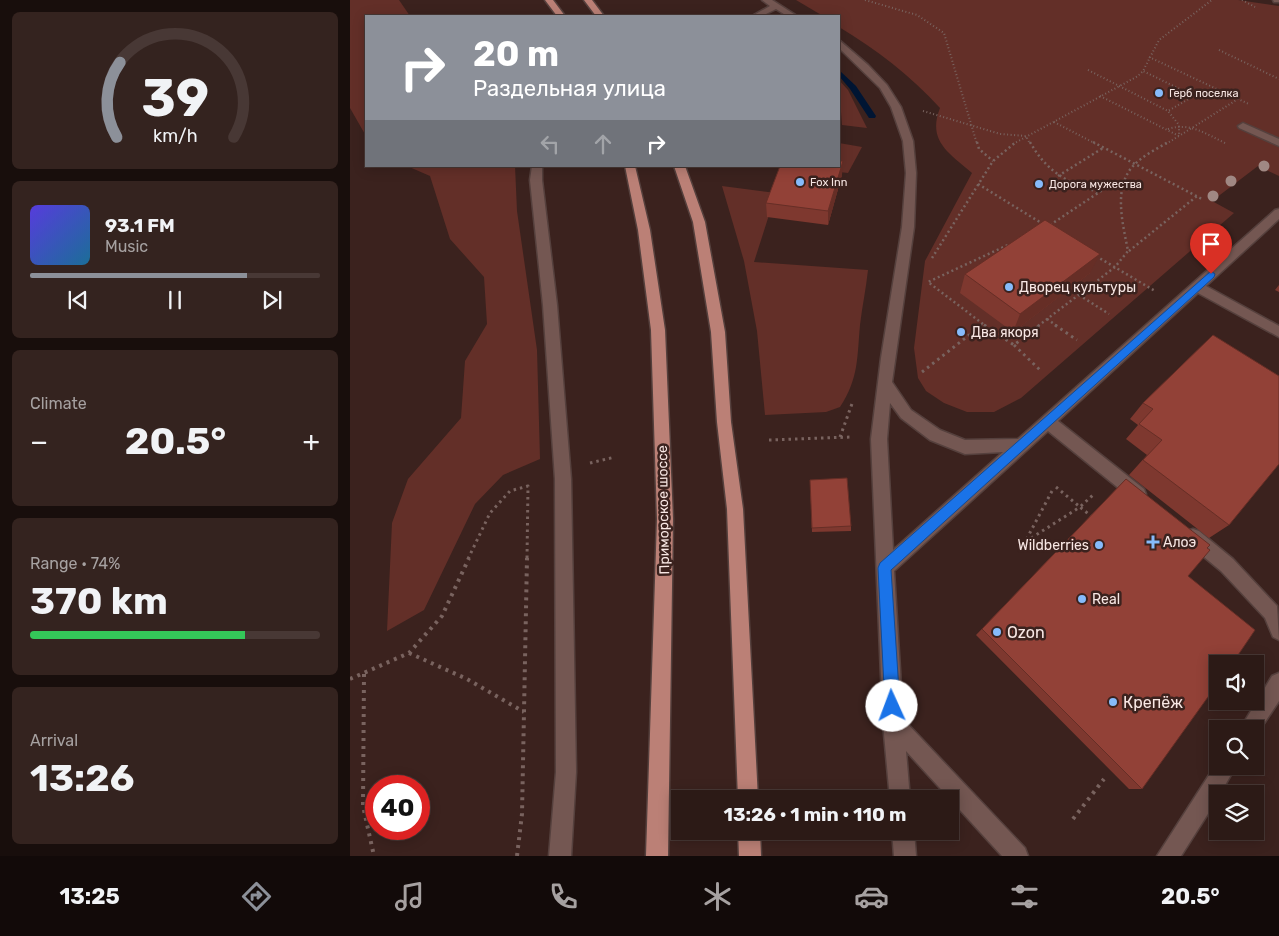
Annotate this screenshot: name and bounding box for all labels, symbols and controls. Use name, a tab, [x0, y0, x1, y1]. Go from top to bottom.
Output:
text: 20 m	[473, 33, 559, 75]
icon: right	[390, 35, 455, 100]
text: 39	[141, 67, 209, 129]
text: Раздельная улица	[473, 75, 666, 102]
marker: Герб поселка	[1153, 87, 1165, 99]
place label: Герб поселка	[1169, 87, 1239, 100]
text: km/h	[153, 125, 197, 146]
icon: left	[536, 130, 564, 158]
icon: ahead	[589, 130, 617, 158]
icon: right	[642, 130, 670, 158]
marker: Fox Inn	[794, 176, 806, 188]
place label: Fox Inn	[810, 176, 847, 189]
marker: Дорога мужества	[1033, 178, 1045, 190]
place label: Дорога мужества	[1049, 178, 1142, 191]
text: 93.1 FM	[105, 214, 175, 237]
pin	[1190, 223, 1232, 274]
icon: arrive	[1197, 230, 1225, 258]
text: Music	[105, 237, 148, 256]
place label: Дворец культуры	[1019, 279, 1136, 296]
marker: Дворец культуры	[1003, 281, 1015, 293]
icon: previous	[64, 286, 92, 314]
icon: pause	[161, 286, 189, 314]
icon: next	[258, 286, 286, 314]
place label: Два якоря	[971, 324, 1039, 341]
marker: Два якоря	[955, 326, 967, 338]
text: Climate	[30, 394, 87, 413]
text: 20.5°	[125, 418, 226, 464]
text: −	[30, 425, 48, 458]
text: +	[303, 425, 320, 458]
street label: Приморское шоссе	[654, 445, 673, 575]
place label: Алоэ	[1163, 534, 1197, 551]
marker: Алоэ	[1147, 536, 1159, 548]
place label: Wildberries	[1017, 537, 1089, 554]
marker: Wildberries	[1093, 539, 1105, 551]
text: Range · 74%	[30, 554, 120, 573]
text: 370 km	[30, 578, 168, 624]
place label: Real	[1092, 591, 1120, 608]
marker: Real	[1076, 593, 1088, 605]
place label: Ozon	[1007, 623, 1045, 642]
marker: Ozon	[991, 626, 1003, 638]
map controls	[1209, 655, 1264, 840]
button: sound	[1209, 655, 1264, 710]
position arrow	[865, 679, 917, 731]
place label: Крепёж	[1123, 693, 1183, 712]
marker: Крепёж	[1107, 696, 1119, 708]
button: search	[1209, 720, 1264, 775]
text: Arrival	[30, 731, 78, 750]
text: 13:26	[30, 755, 134, 801]
speed limit sign: 40	[365, 775, 430, 840]
button: layers	[1209, 785, 1264, 840]
text: 13:26 · 1 min · 110 m	[724, 803, 906, 826]
icon: directions	[239, 879, 274, 914]
icon: music	[392, 879, 427, 914]
icon: phone	[546, 879, 581, 914]
icon: climate	[700, 879, 735, 914]
icon: car	[854, 879, 889, 914]
icon: filters	[1007, 879, 1042, 914]
text: 13:25	[59, 883, 120, 910]
text: 20.5°	[1161, 883, 1220, 910]

